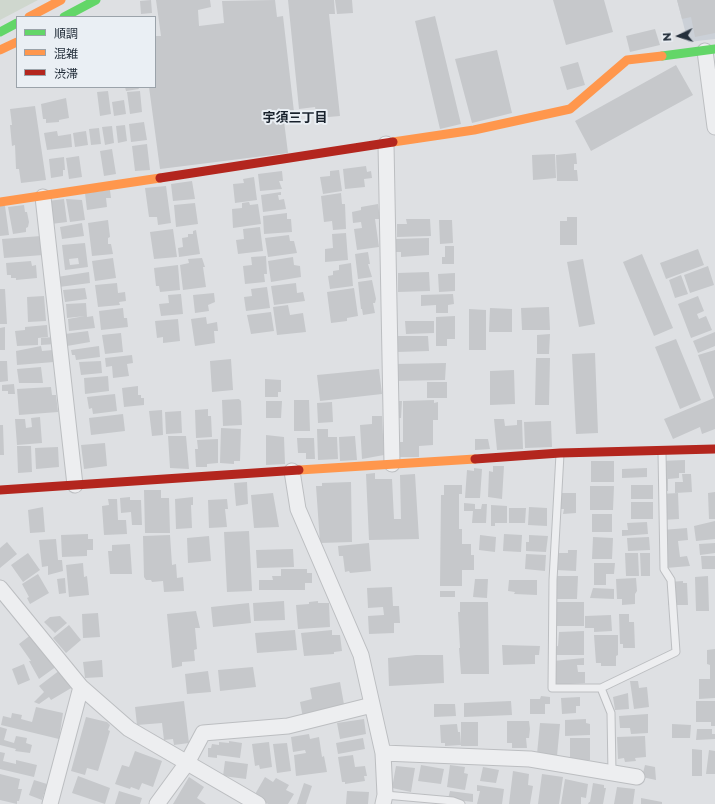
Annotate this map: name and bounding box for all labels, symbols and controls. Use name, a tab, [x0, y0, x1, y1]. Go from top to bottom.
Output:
legend	[16, 16, 156, 88]
north arrow	[659, 16, 699, 56]
text: 順調	[54, 26, 78, 41]
text: N	[660, 32, 674, 42]
text: 混雑	[54, 46, 78, 61]
text: 渋滞	[54, 66, 78, 81]
district label: 宇須三丁目	[263, 110, 327, 126]

